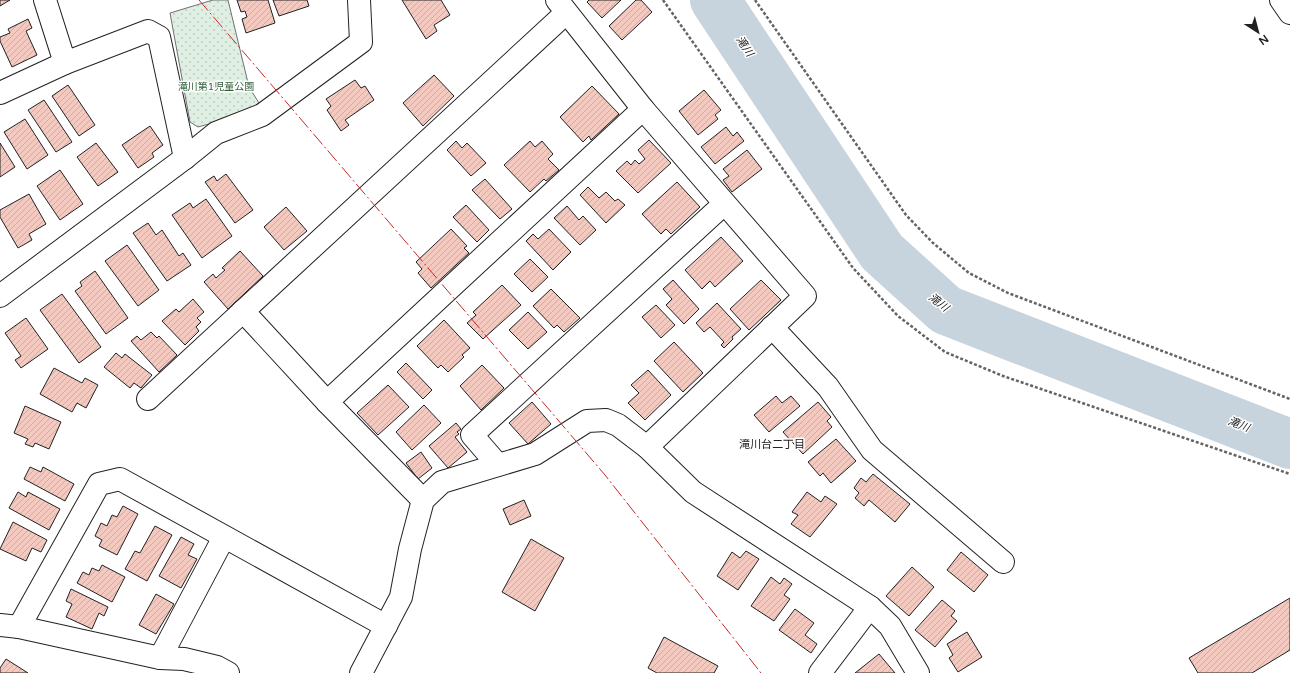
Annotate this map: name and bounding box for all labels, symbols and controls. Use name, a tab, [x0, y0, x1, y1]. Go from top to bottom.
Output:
north arrow	[1238, 12, 1278, 52]
text: N	[1256, 32, 1271, 48]
water label: 滝川	[733, 34, 757, 60]
park label: 滝川第1児童公園	[178, 81, 254, 93]
water label: 滝川	[926, 290, 952, 315]
water label: 滝川	[1226, 414, 1252, 435]
district label: 滝川台二丁目	[739, 438, 805, 451]

